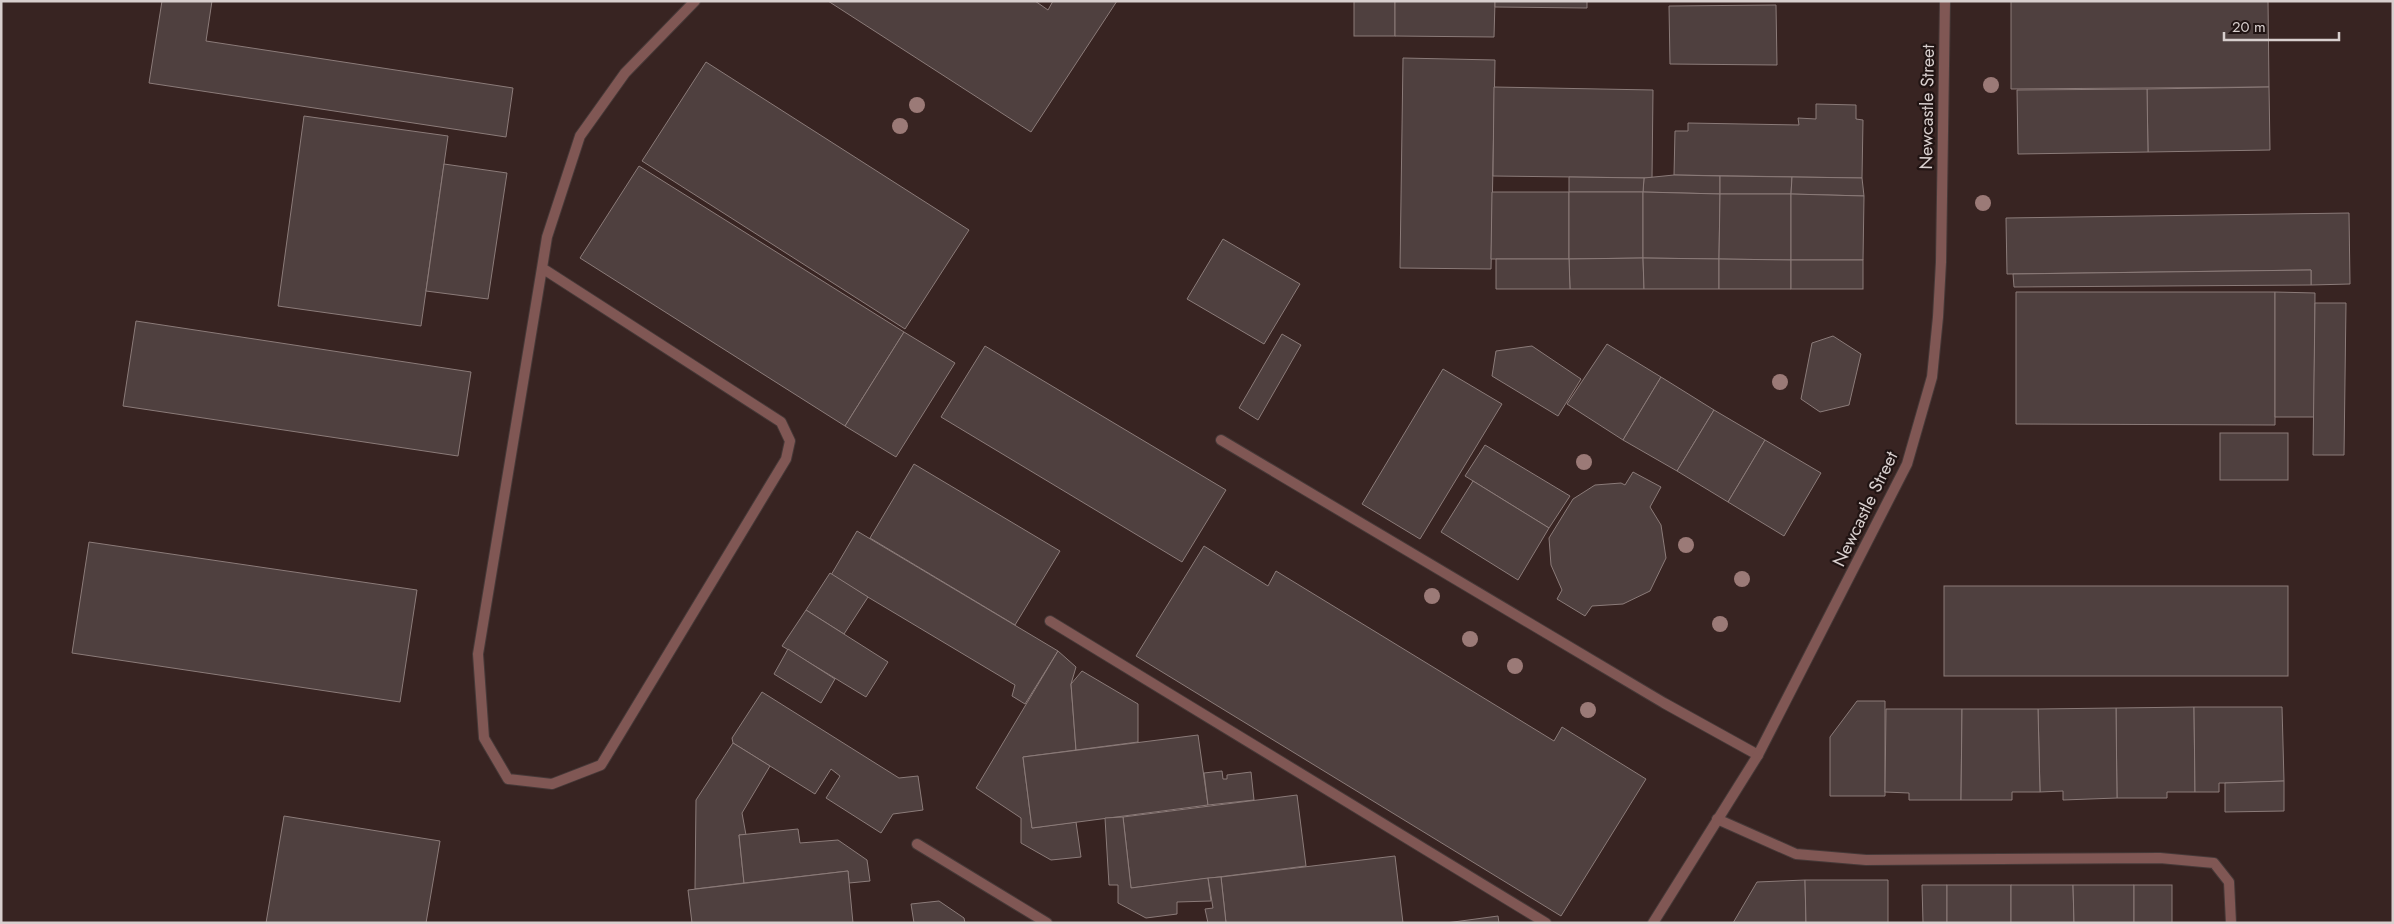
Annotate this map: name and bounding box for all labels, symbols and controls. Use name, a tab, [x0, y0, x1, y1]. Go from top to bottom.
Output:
scale bar	[2224, 10, 2339, 42]
text: 20 m	[2232, 16, 2266, 38]
street label: Newcastle Street	[1913, 43, 1941, 170]
street label: Newcastle Street	[1826, 446, 1904, 571]

